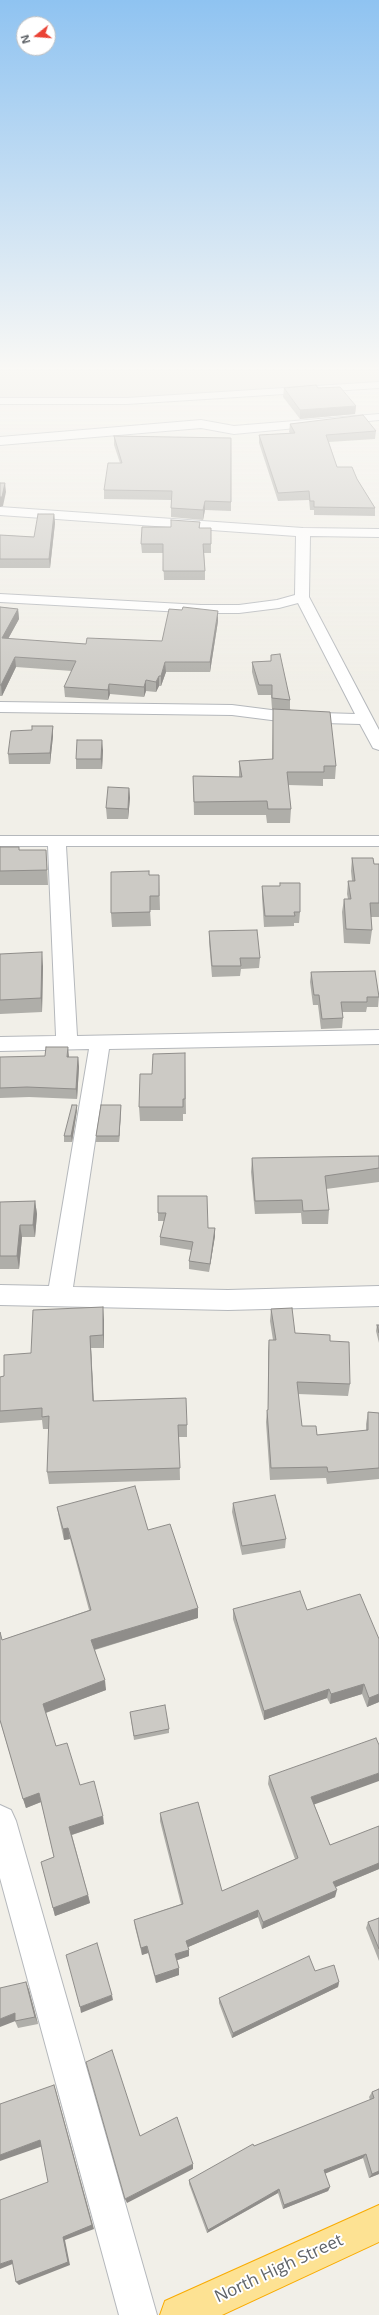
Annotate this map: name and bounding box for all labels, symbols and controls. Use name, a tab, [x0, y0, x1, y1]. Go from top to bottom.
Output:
north arrow	[16, 16, 56, 56]
text: N	[17, 33, 33, 46]
street label: North High Street	[212, 2230, 346, 2308]

